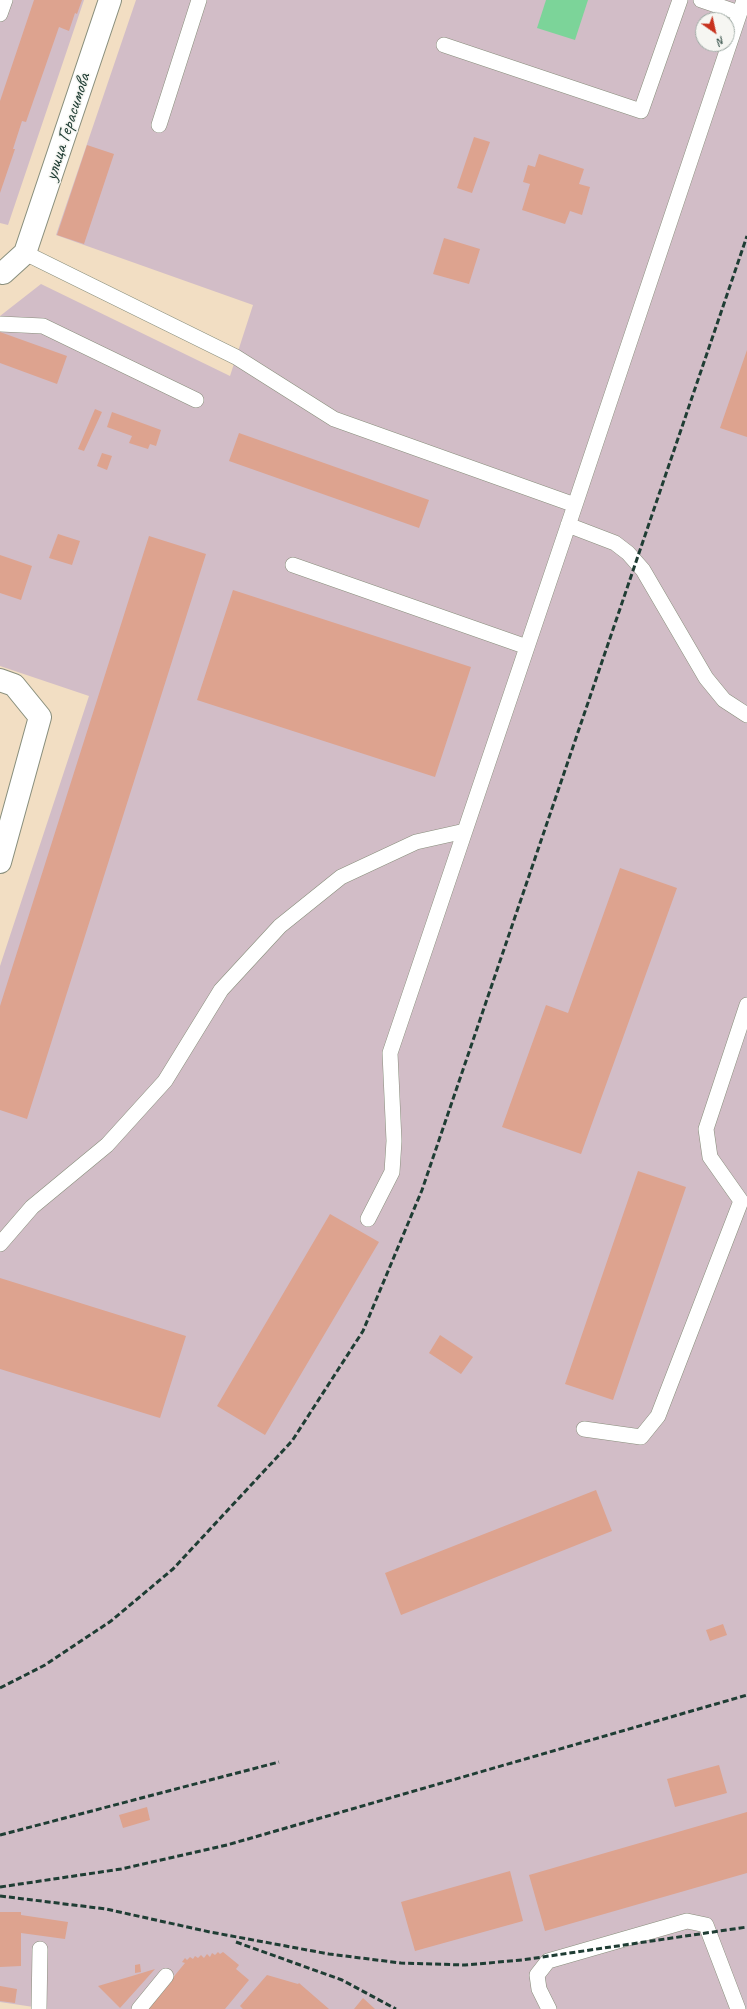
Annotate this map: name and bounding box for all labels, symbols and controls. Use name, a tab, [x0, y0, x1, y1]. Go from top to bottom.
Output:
north arrow	[695, 12, 735, 52]
text: N	[714, 33, 728, 49]
street label: улица Герасимова	[40, 70, 96, 184]

